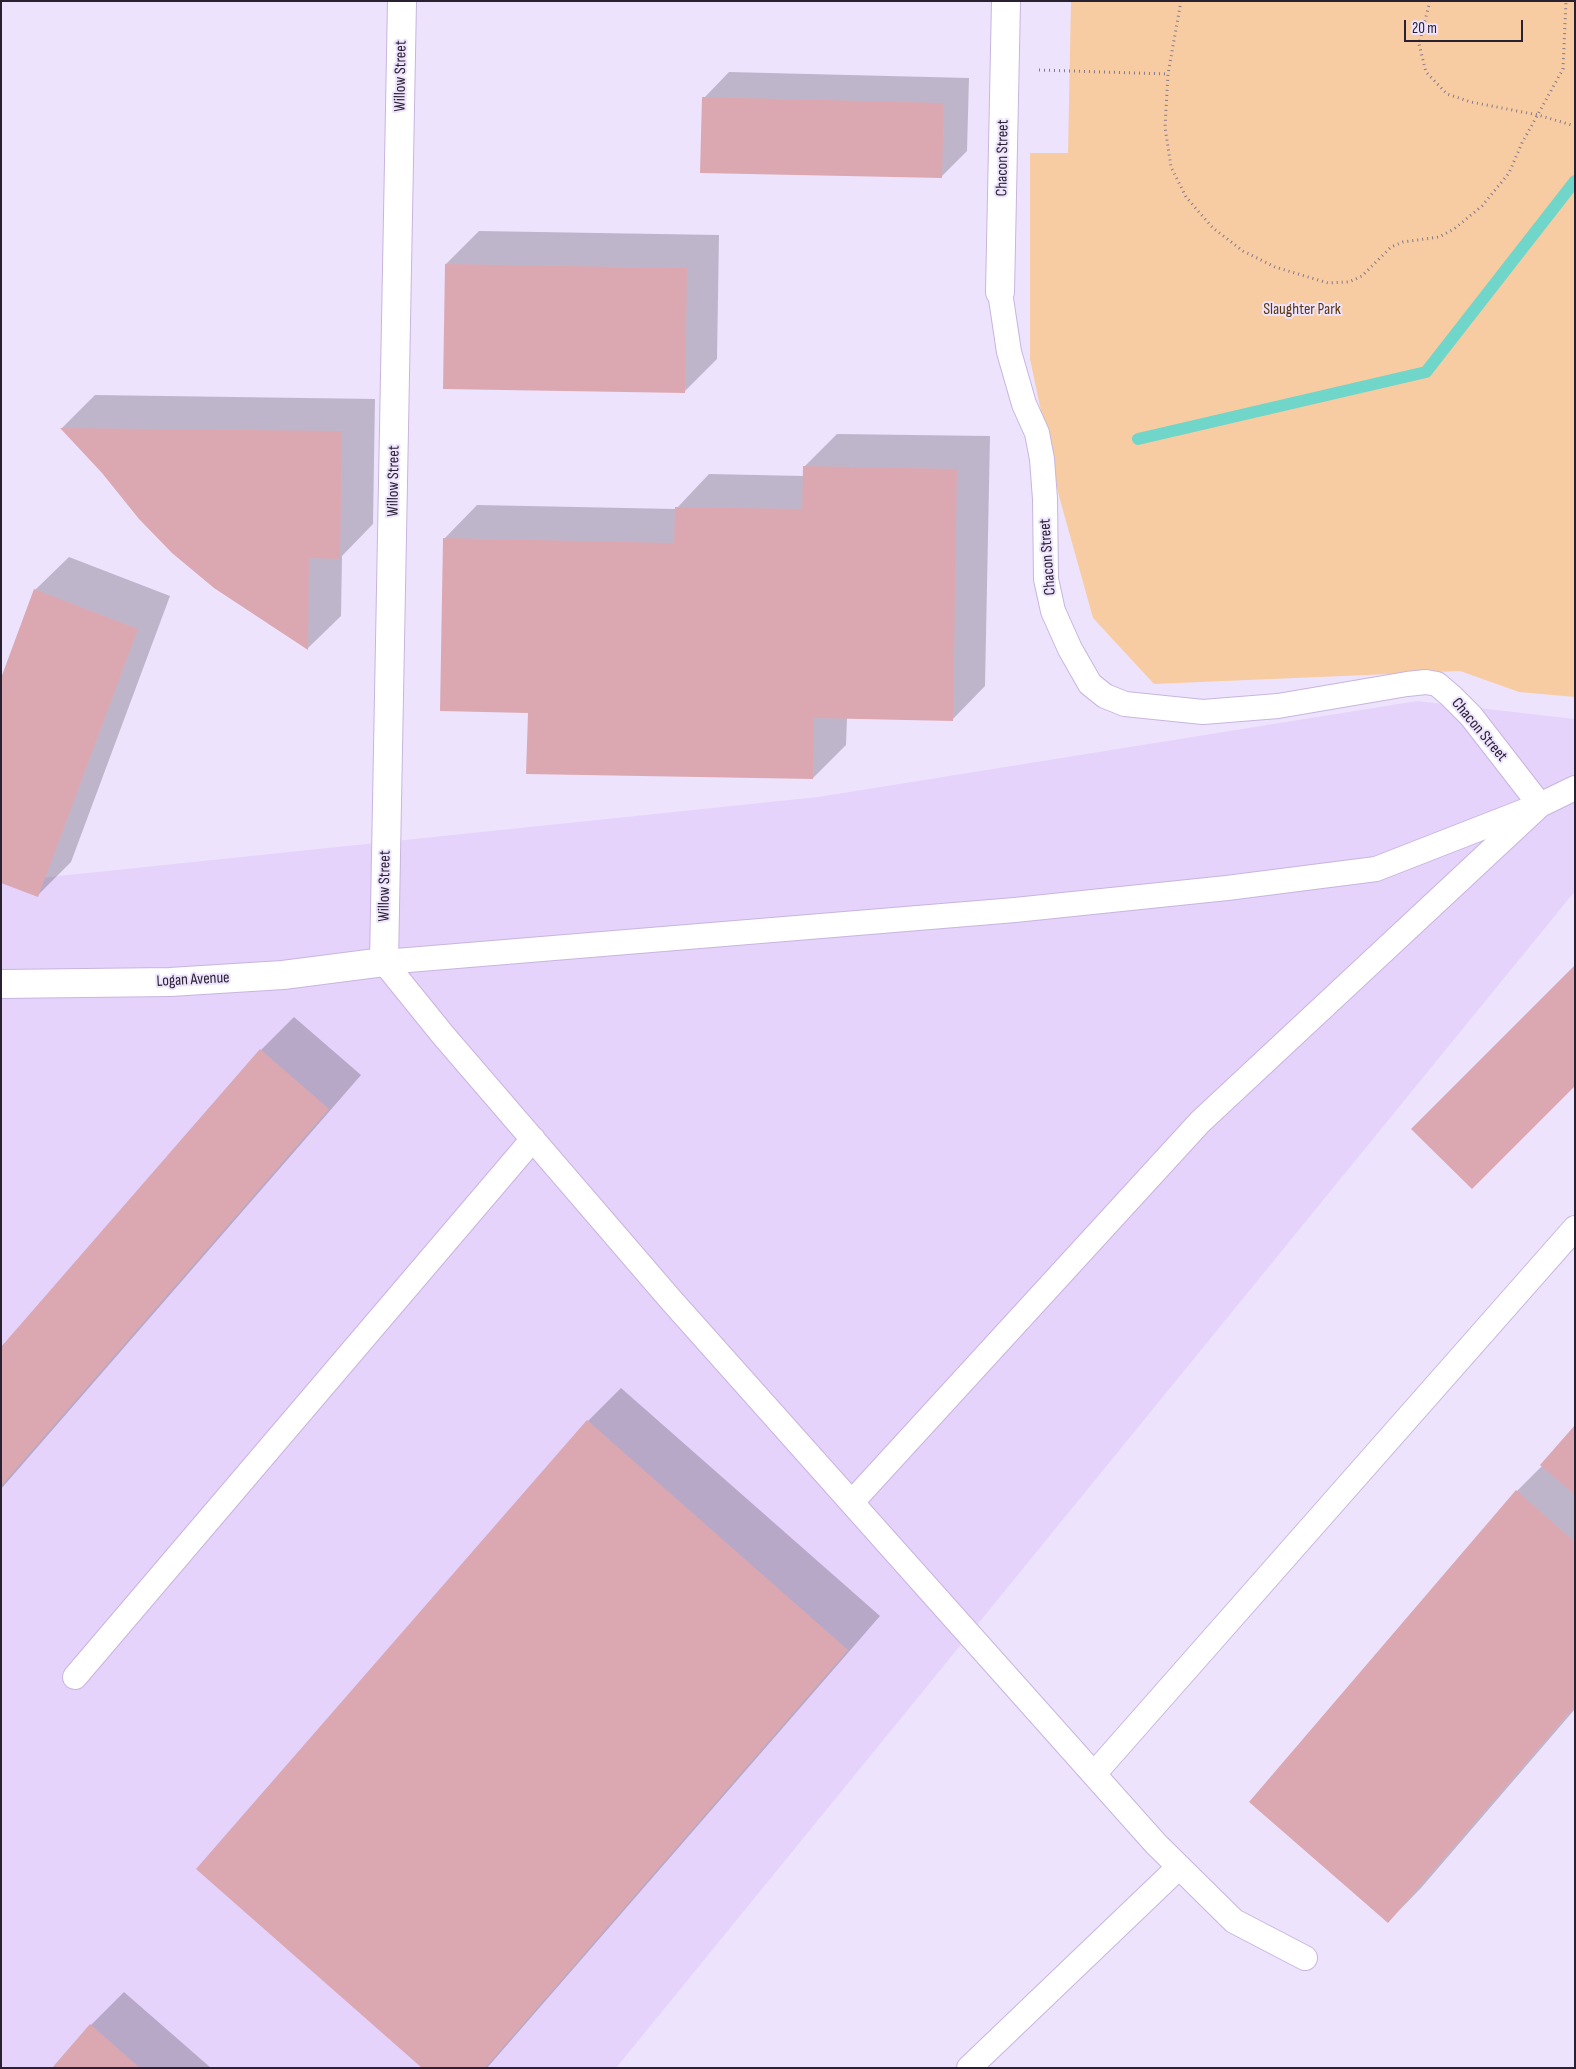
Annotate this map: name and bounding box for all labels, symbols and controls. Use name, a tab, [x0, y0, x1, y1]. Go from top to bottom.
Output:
scale bar	[1406, 10, 1525, 42]
text: 20 m	[1412, 19, 1437, 38]
street label: Willow Street	[391, 40, 411, 112]
street label: Chacon Street	[993, 119, 1013, 197]
park label: Slaughter Park	[1263, 300, 1341, 320]
street label: Willow Street	[384, 445, 404, 517]
street label: Chacon Street	[1036, 518, 1060, 596]
street label: Chacon Street	[1447, 694, 1511, 766]
street label: Willow Street	[375, 850, 395, 922]
street label: Logan Avenue	[156, 968, 230, 992]

